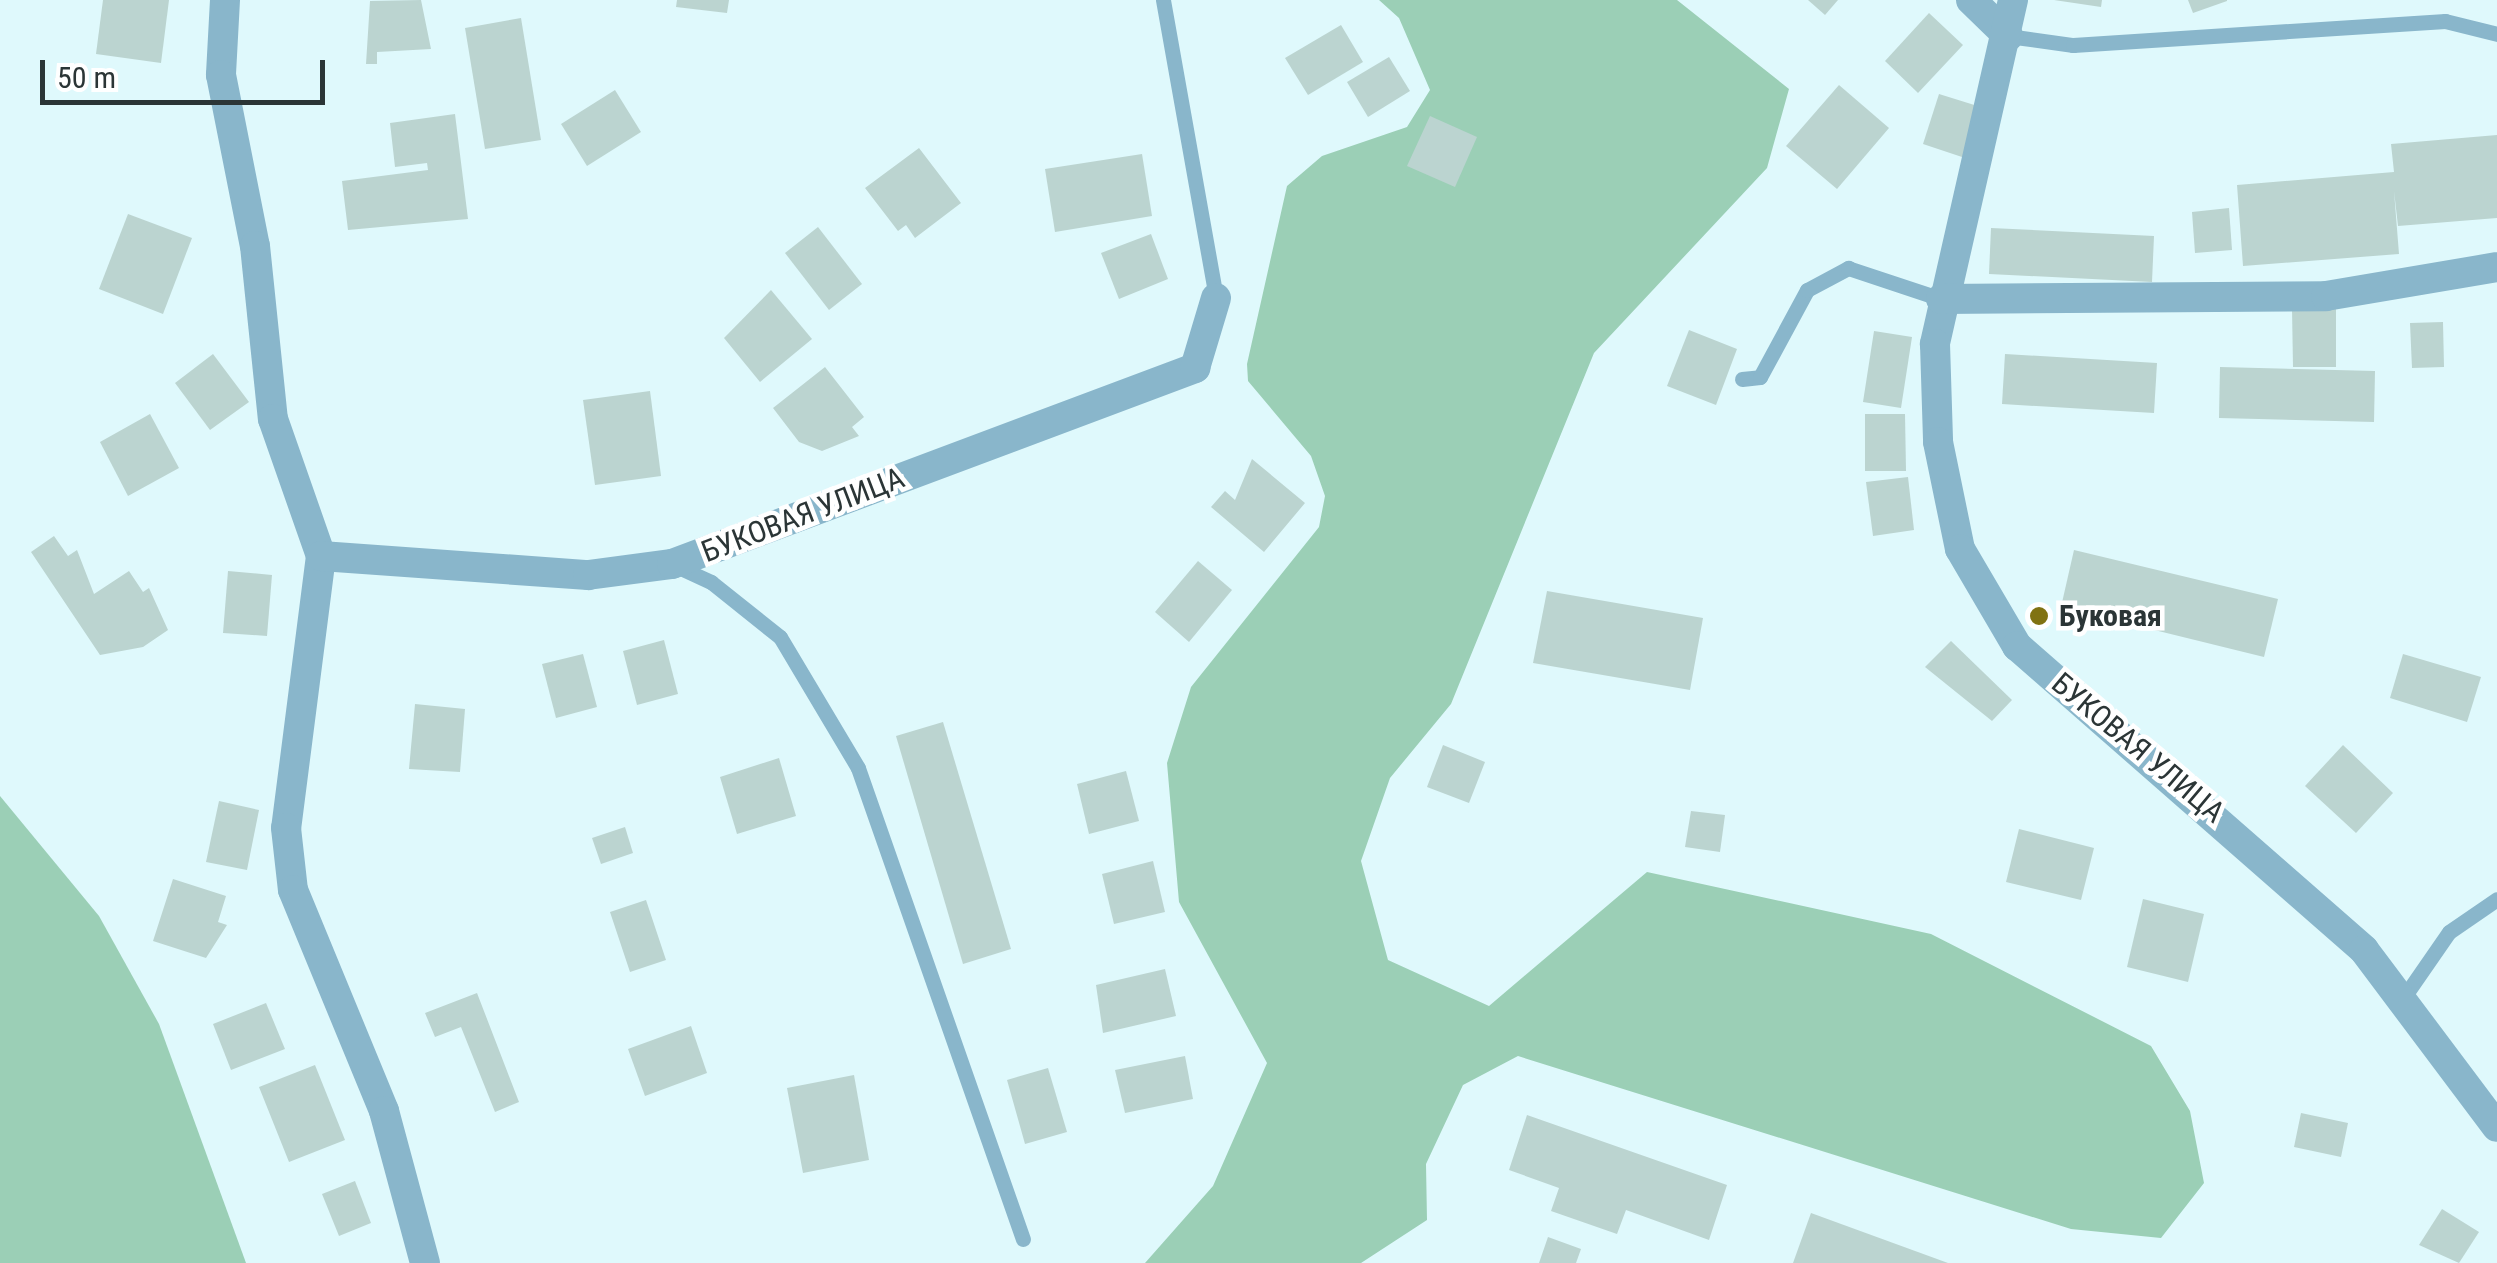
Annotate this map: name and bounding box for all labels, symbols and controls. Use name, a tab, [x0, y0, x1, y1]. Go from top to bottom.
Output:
scale bar	[45, 40, 330, 102]
text: 50 m	[57, 60, 116, 95]
street label: БУКОВАЯ УЛИЦА	[697, 460, 909, 570]
place label: Буковая	[2059, 598, 2162, 634]
marker: Буковая	[2028, 605, 2050, 627]
street label: БУКОВАЯ УЛИЦА	[2044, 665, 2232, 831]

